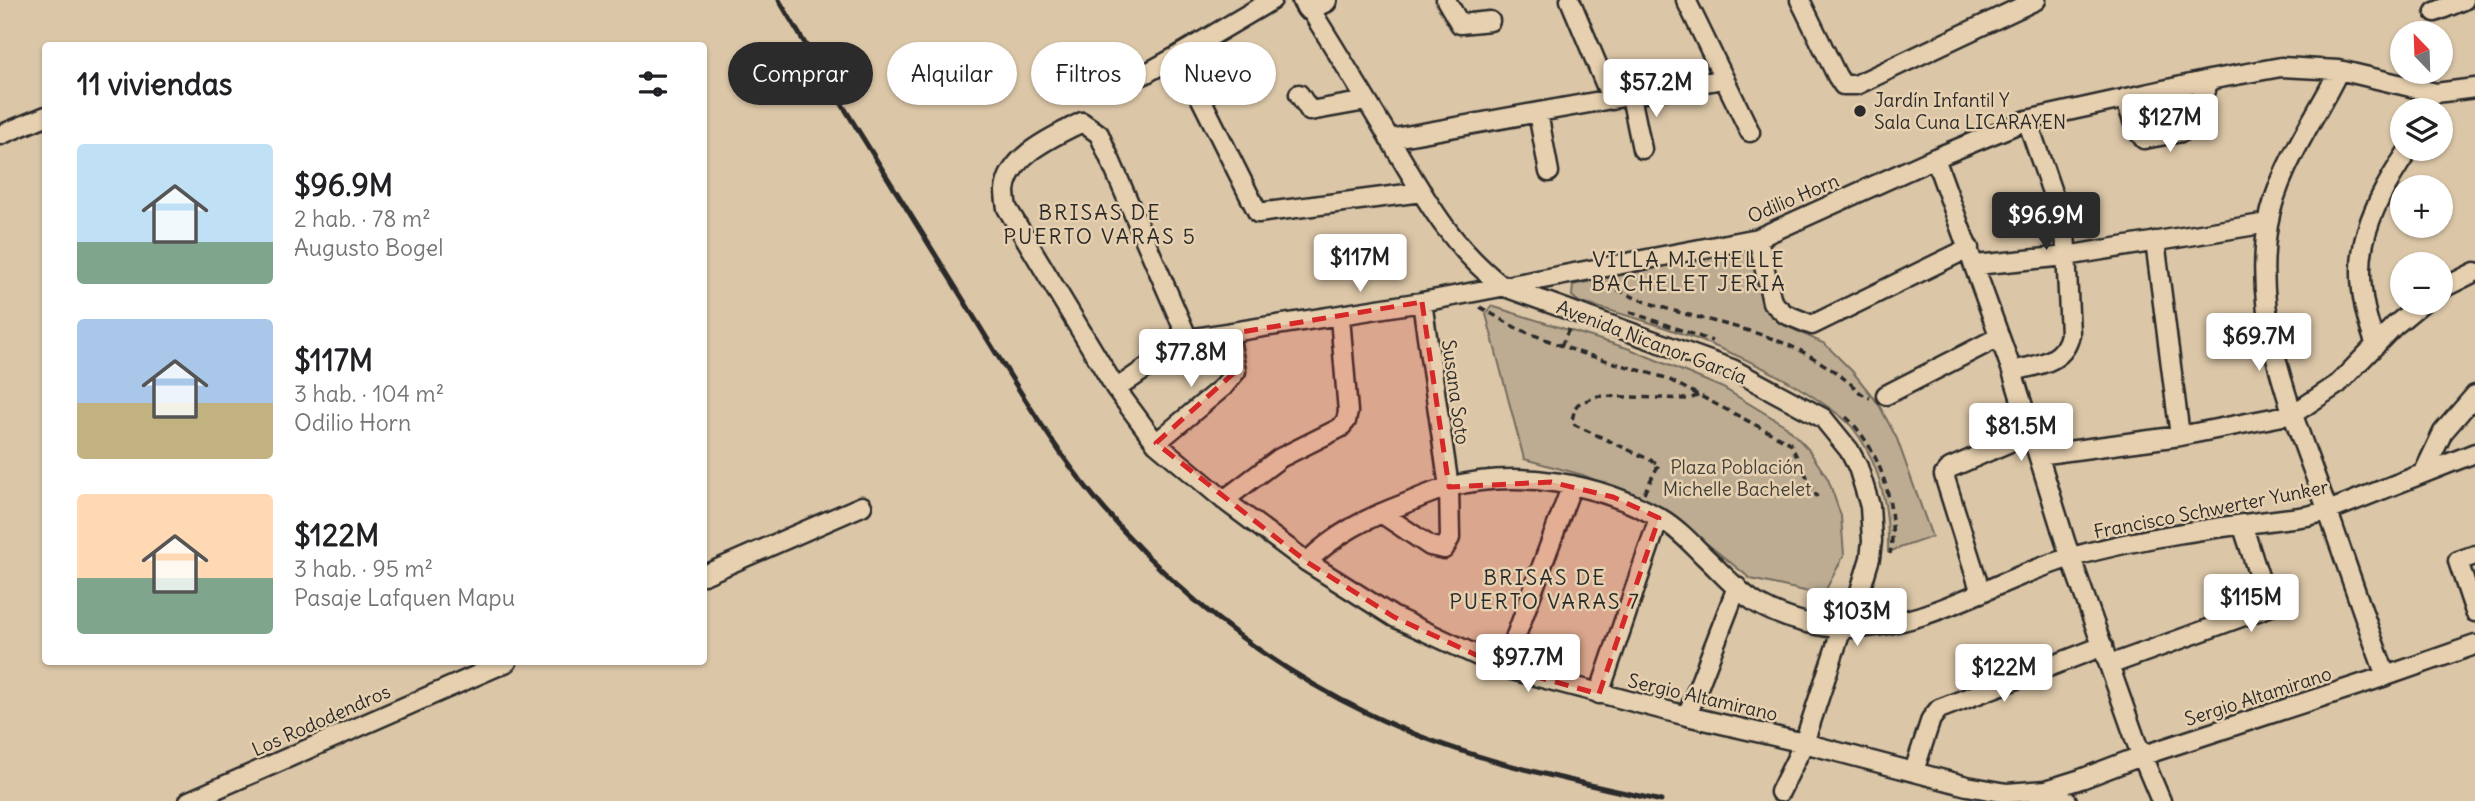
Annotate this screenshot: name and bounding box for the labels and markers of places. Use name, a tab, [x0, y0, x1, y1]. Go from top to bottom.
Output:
pin: $57.2M	[1599, 60, 1713, 119]
place label: Jardín Infantil Y Sala Cuna LICARAYEN	[1874, 88, 2066, 134]
pin: $127M	[2121, 94, 2219, 154]
marker: Jardín Infantil Y Sala Cuna LICARAYEN	[1852, 103, 1868, 119]
pin: $96.9M	[1989, 192, 2103, 252]
pin: $117M	[1311, 234, 1409, 294]
pin: $69.7M	[2202, 314, 2316, 373]
pin: $77.8M	[1134, 330, 1248, 389]
pin: $81.5M	[1964, 404, 2078, 463]
pin: $115M	[2202, 574, 2300, 634]
pin: $103M	[1808, 588, 1906, 648]
pin: $97.7M	[1471, 634, 1585, 694]
pin: $122M	[1955, 644, 2053, 704]

